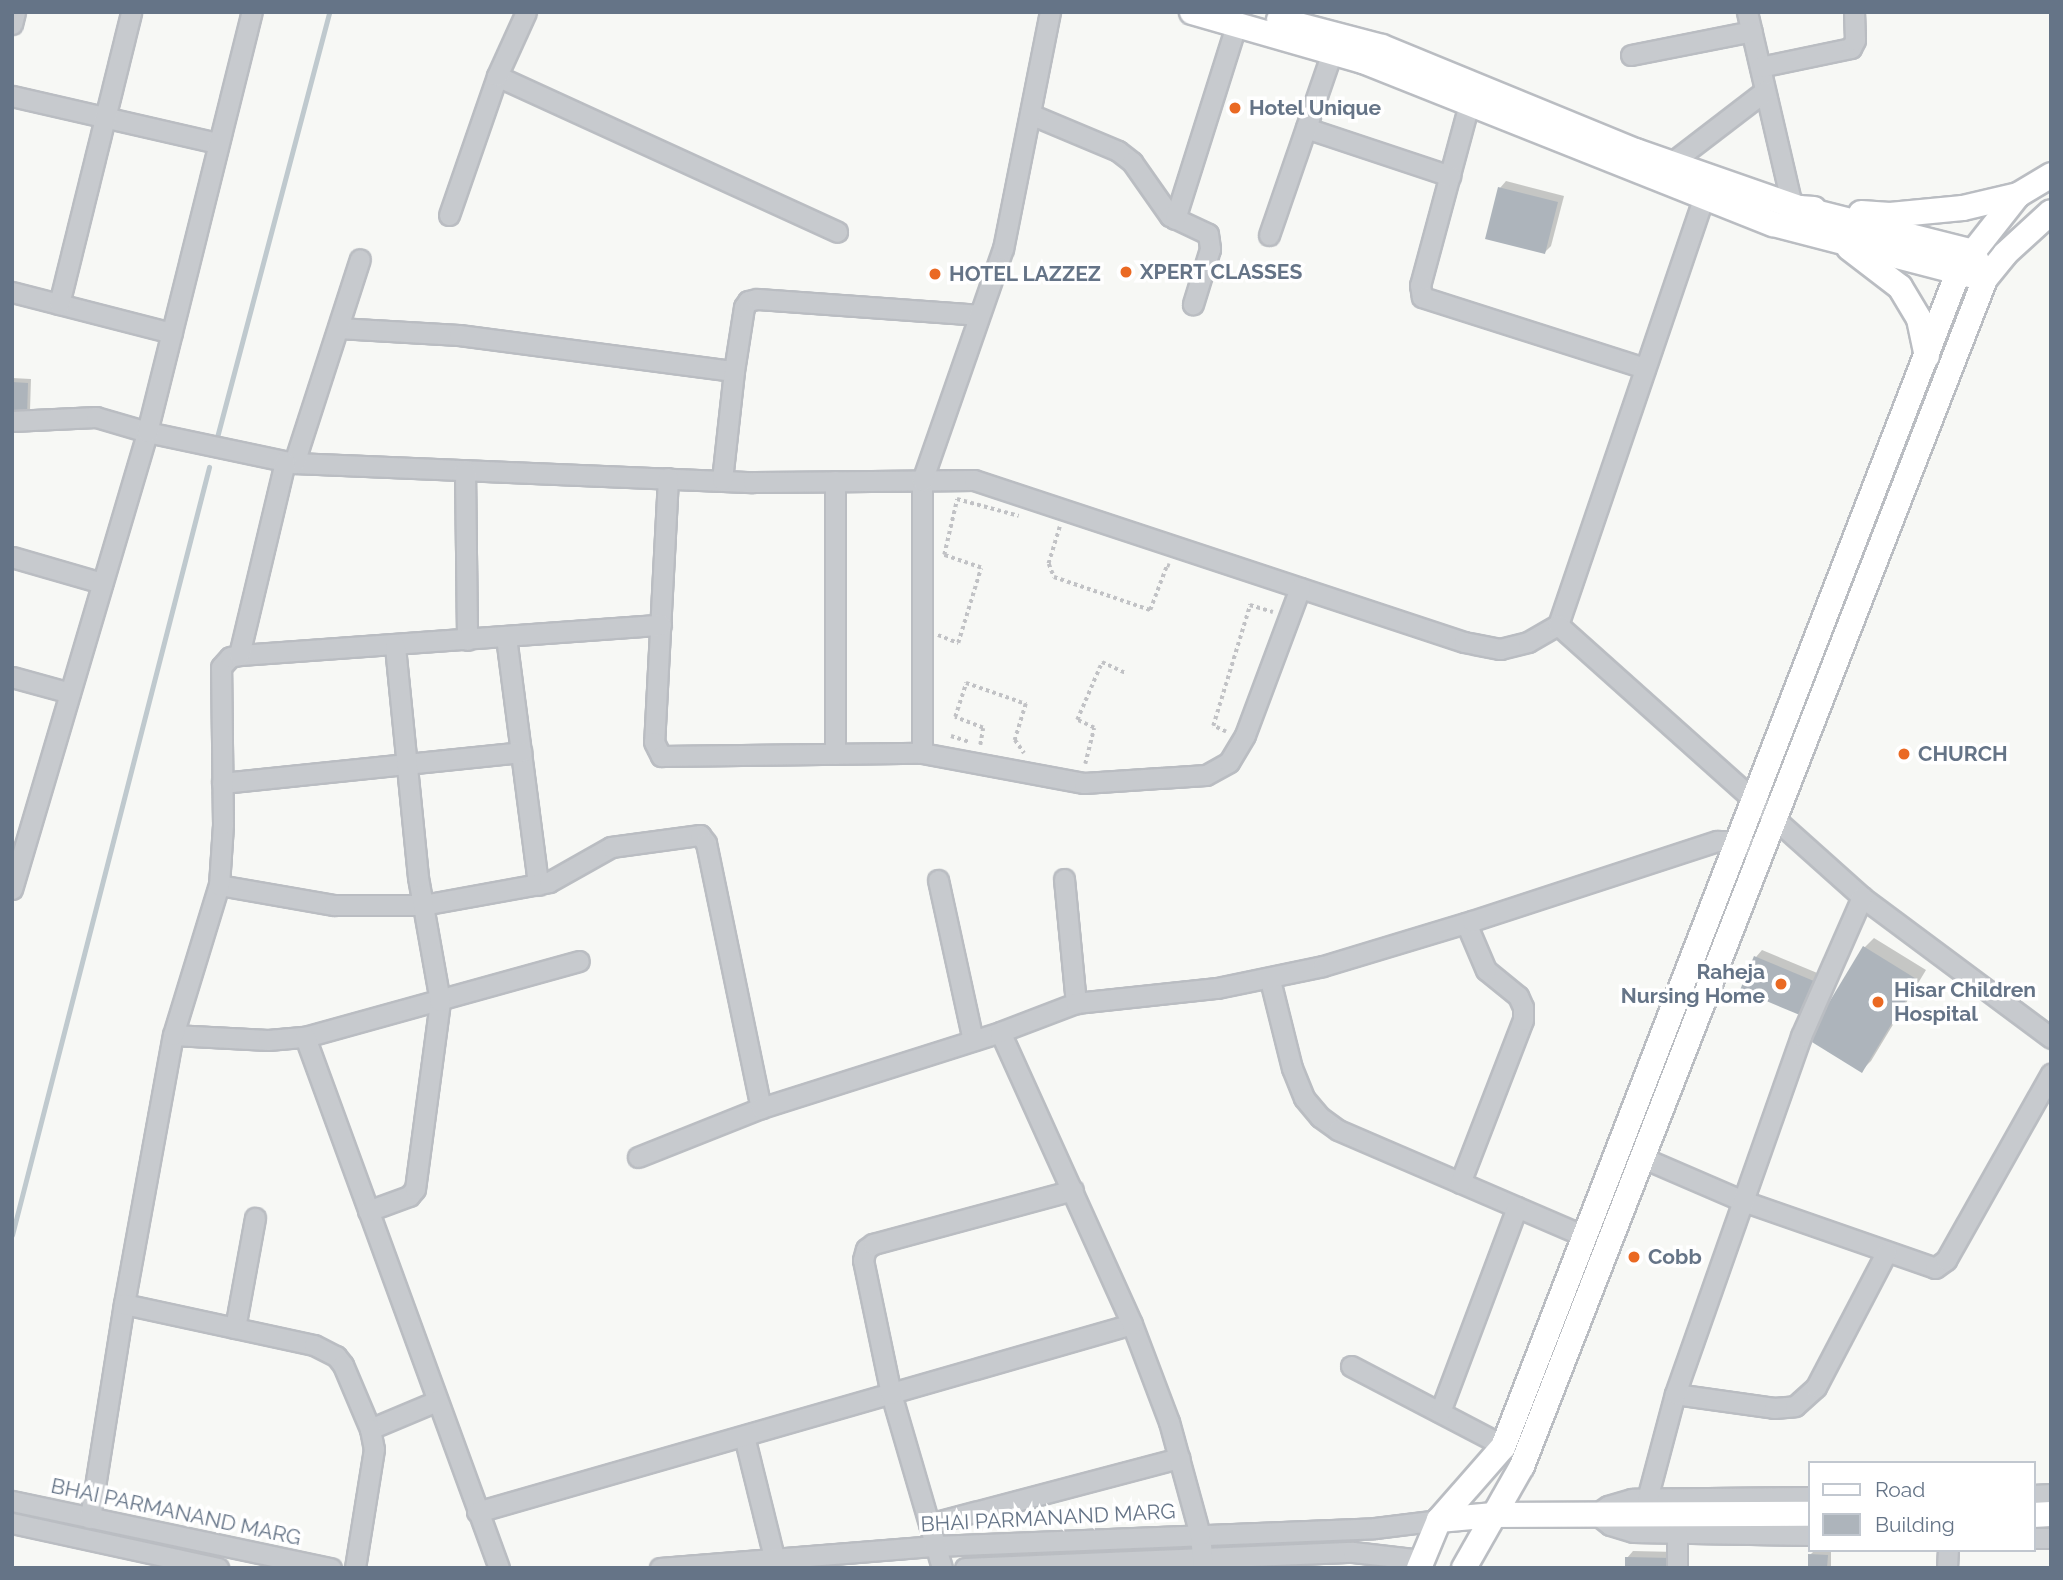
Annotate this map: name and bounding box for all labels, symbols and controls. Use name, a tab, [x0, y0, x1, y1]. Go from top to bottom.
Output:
place label: Hotel Unique	[1249, 95, 1382, 121]
marker: Hotel Unique	[1227, 100, 1243, 116]
place label: XPERT CLASSES	[1140, 259, 1303, 285]
place label: HOTEL LAZZEZ	[949, 261, 1102, 287]
marker: XPERT CLASSES	[1118, 264, 1134, 280]
marker: HOTEL LAZZEZ	[927, 266, 943, 282]
place label: CHURCH	[1918, 741, 2008, 767]
marker: CHURCH	[1896, 746, 1912, 762]
place label: Raheja Nursing Home	[1621, 959, 1765, 1009]
marker: Raheja Nursing Home	[1771, 974, 1791, 994]
place label: Hisar Children Hospital	[1894, 977, 2036, 1027]
marker: Hisar Children Hospital	[1868, 992, 1888, 1012]
place label: Cobb	[1648, 1244, 1702, 1270]
marker: Cobb	[1626, 1249, 1642, 1265]
legend	[1808, 1461, 2035, 1552]
street label: BHAI PARMANAND MARG	[49, 1473, 303, 1551]
text: Road	[1875, 1477, 1925, 1502]
street label: BHAI PARMANAND MARG	[920, 1499, 1176, 1537]
text: Building	[1875, 1512, 1955, 1537]

